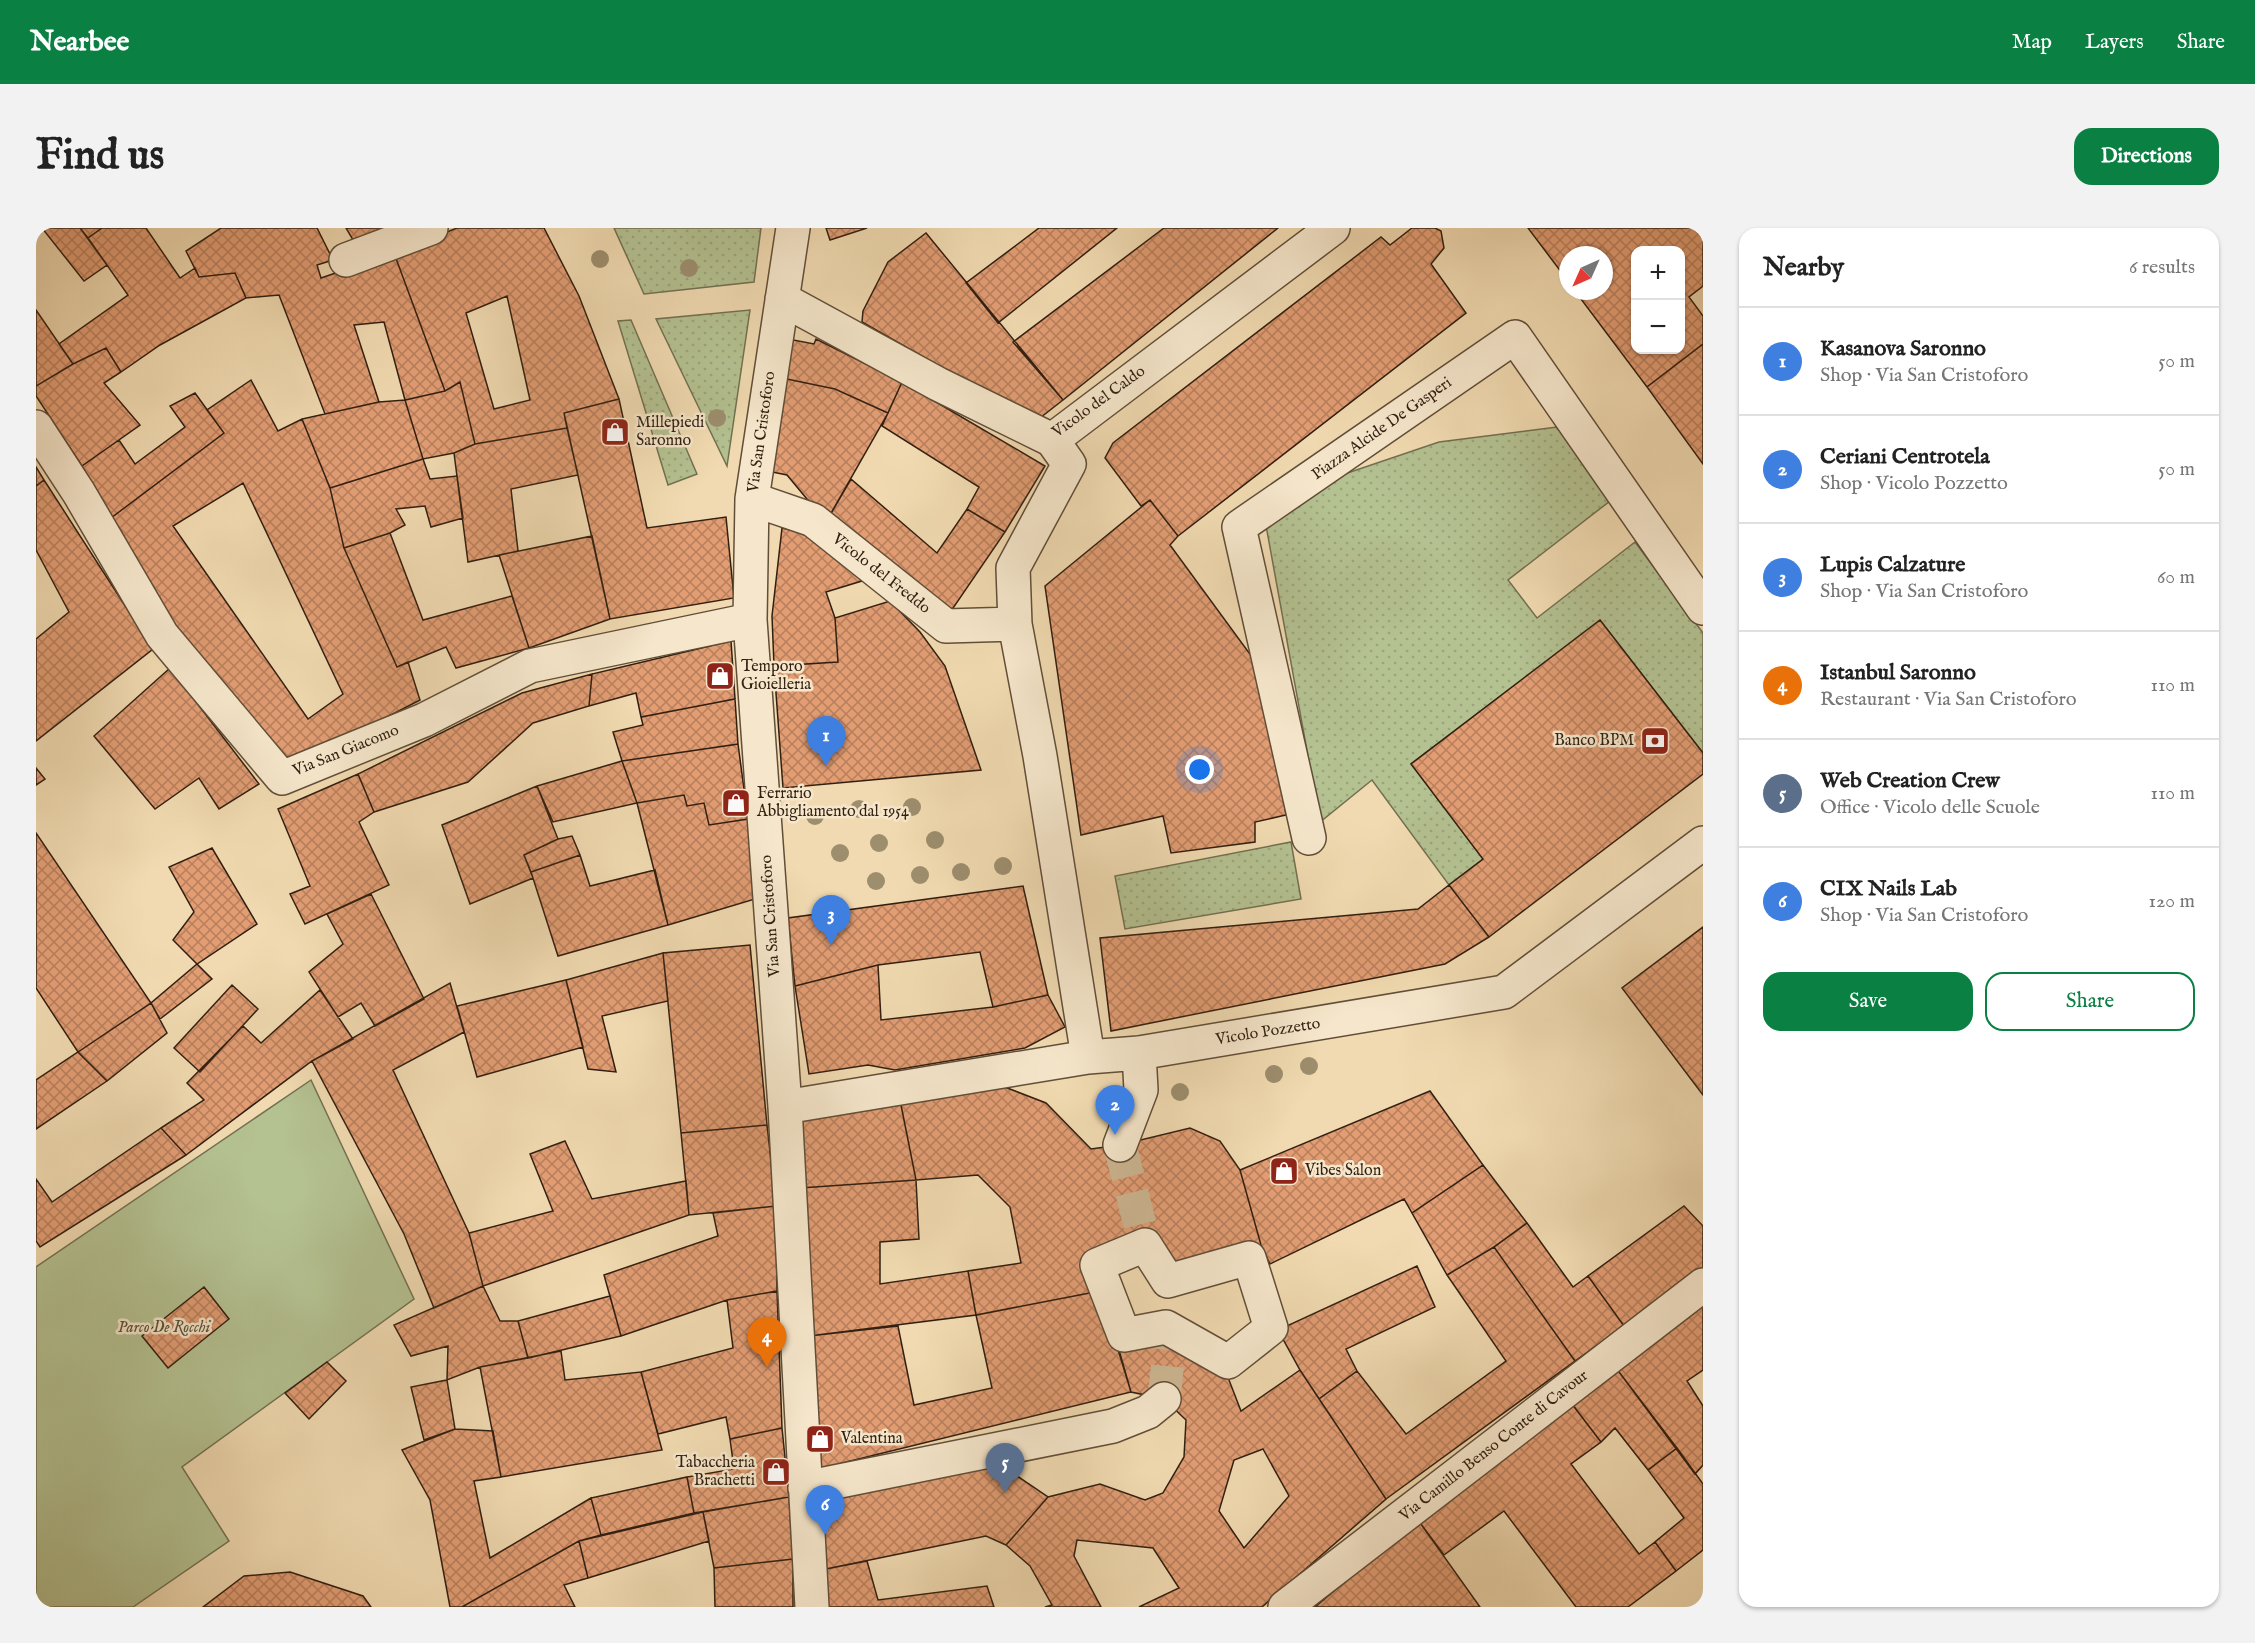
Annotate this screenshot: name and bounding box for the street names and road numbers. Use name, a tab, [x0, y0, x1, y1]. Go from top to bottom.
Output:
street label: Vicolo del Caldo	[1048, 361, 1150, 443]
street label: Via San Cristoforo	[743, 370, 780, 495]
street label: Piazza Alcide De Gasperi	[1308, 373, 1456, 485]
street label: Vicolo del Freddo	[827, 529, 934, 619]
street label: Via San Giacomo	[289, 720, 402, 782]
street label: Via San Cristoforo	[757, 854, 785, 979]
street label: Vicolo Pozzetto	[1213, 1014, 1322, 1050]
street label: Via Camillo Benso Conte di Cavour	[1395, 1366, 1592, 1527]

